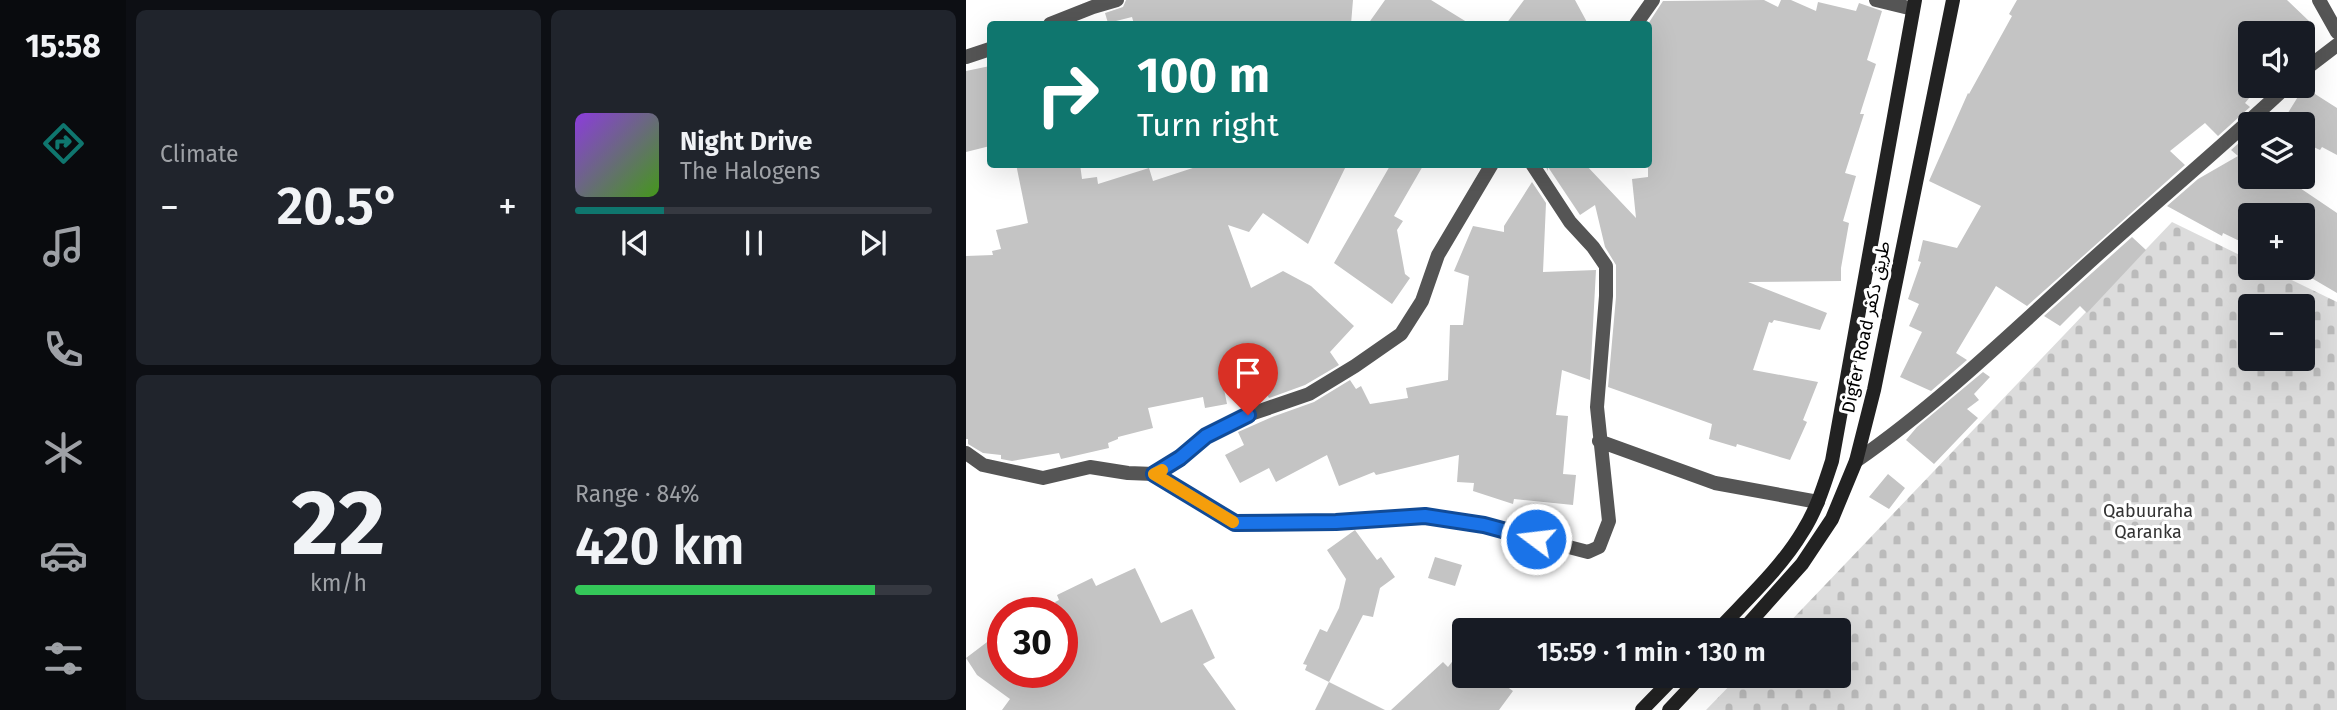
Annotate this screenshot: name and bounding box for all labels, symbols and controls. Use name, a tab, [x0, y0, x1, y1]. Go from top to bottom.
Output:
map controls	[2238, 21, 2315, 371]
button: sound	[2238, 21, 2315, 98]
text: 15:58	[25, 27, 101, 65]
text: 100 m	[1137, 46, 1270, 105]
icon: right	[1022, 49, 1113, 140]
text: Turn right	[1137, 106, 1279, 144]
button: layers	[2238, 112, 2315, 189]
icon: directions	[39, 119, 88, 168]
text: Night Drive	[680, 126, 812, 157]
text: Climate	[160, 140, 239, 168]
text: The Halogens	[680, 157, 820, 185]
text: 20.5°	[277, 175, 400, 238]
text: −	[160, 184, 179, 230]
text: +	[498, 184, 517, 230]
button: +	[2238, 203, 2315, 280]
icon: music	[39, 222, 88, 271]
icon: previous	[616, 224, 654, 262]
icon: pause	[735, 224, 773, 262]
icon: next	[854, 224, 892, 262]
street label: Digfer Road طريق دكفر	[1837, 239, 1895, 415]
button: −	[2238, 294, 2315, 371]
icon: phone	[39, 325, 88, 374]
pin	[1218, 343, 1278, 415]
icon: arrive	[1229, 354, 1267, 392]
icon: climate	[39, 428, 88, 477]
text: 22	[291, 469, 386, 578]
text: Range · 84%	[575, 480, 700, 508]
park label: Qabuuraha Qaranka	[2103, 500, 2193, 543]
position arrow	[1499, 502, 1573, 576]
text: 420 km	[575, 515, 745, 578]
icon: car	[39, 531, 88, 580]
text: km/h	[310, 569, 367, 597]
speed limit sign: 30	[987, 597, 1078, 688]
icon: filters	[39, 634, 88, 683]
text: 15:59 · 1 min · 130 m	[1537, 637, 1766, 668]

